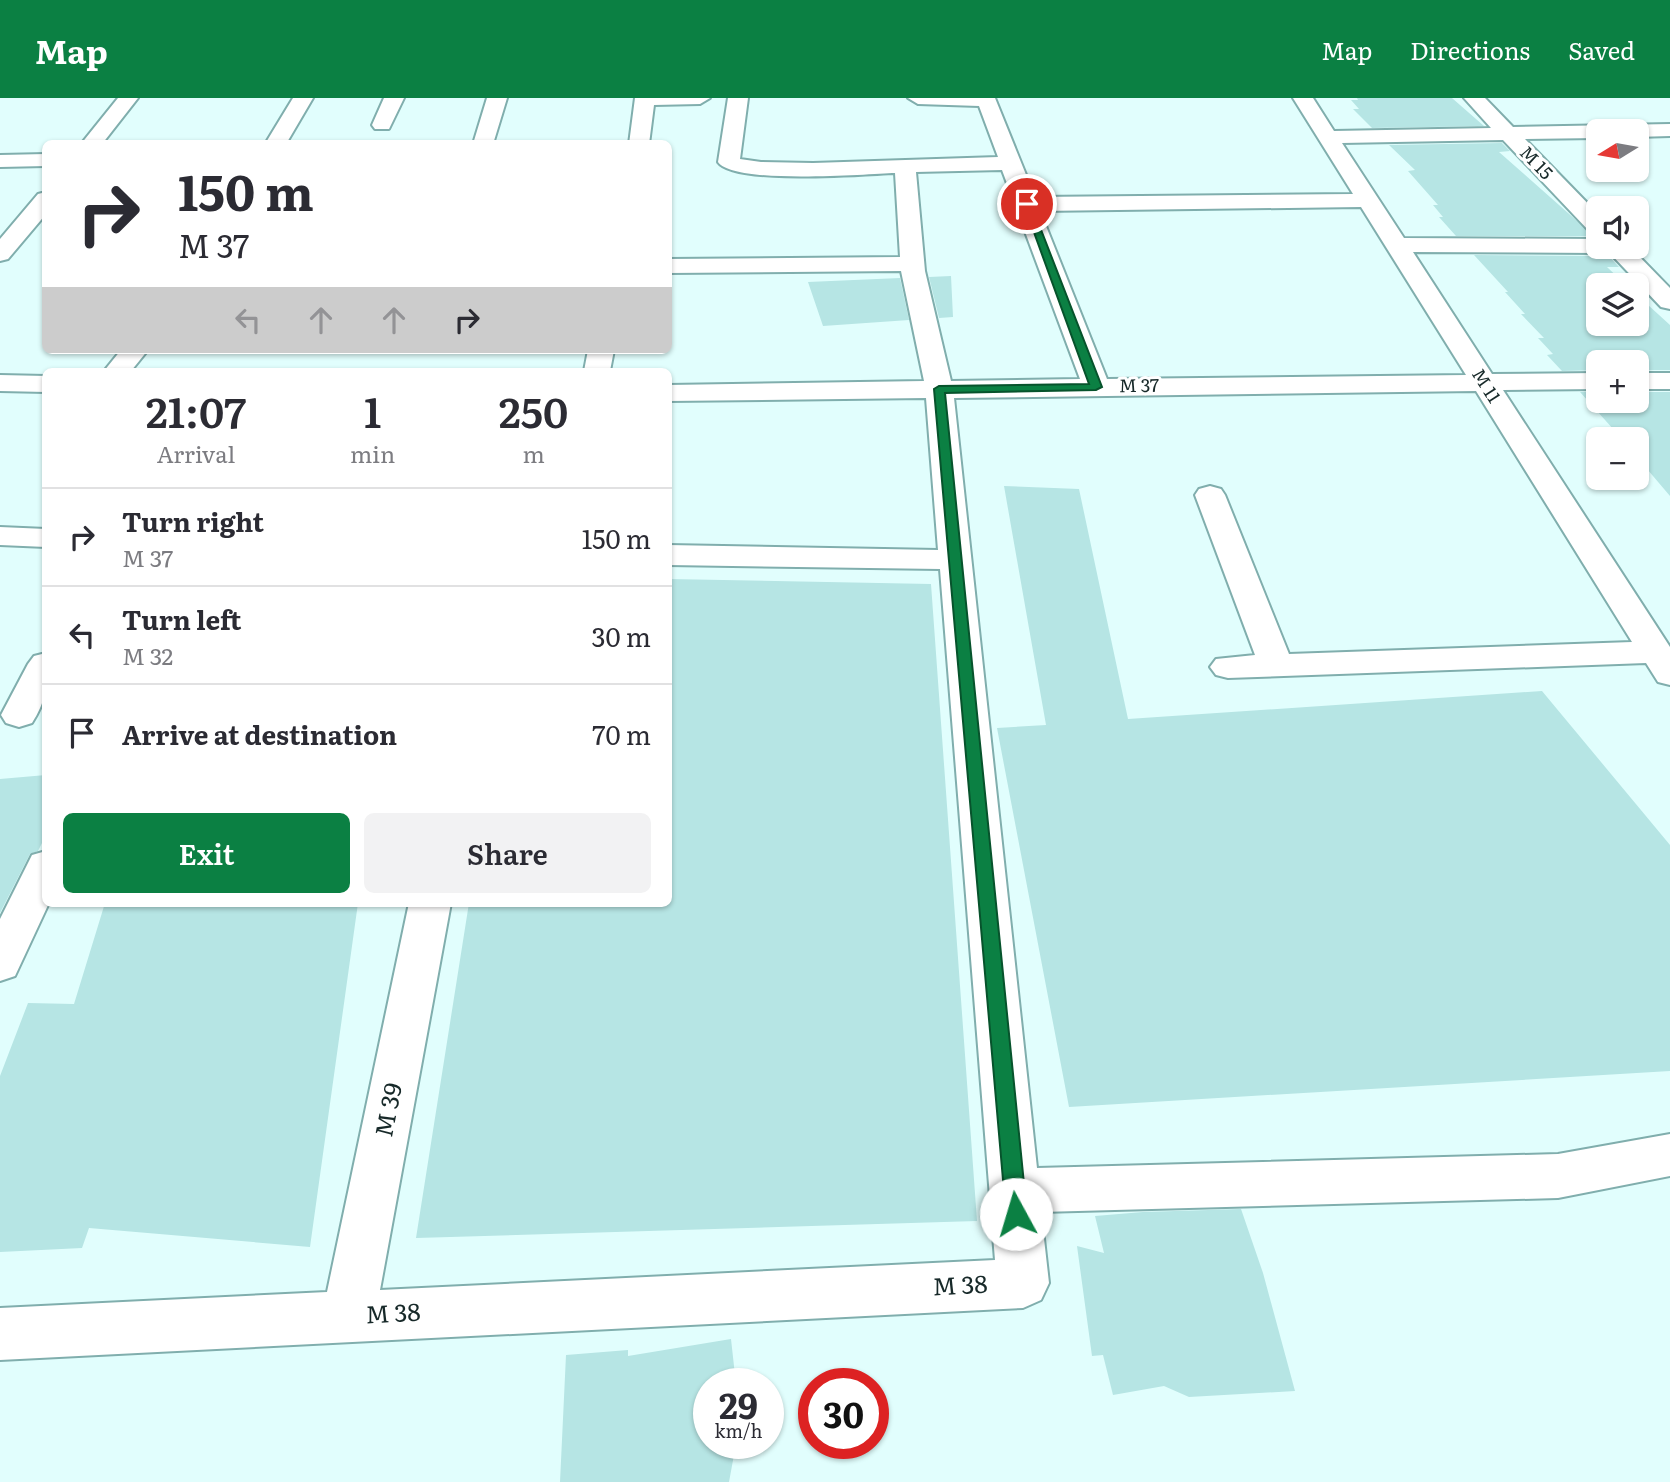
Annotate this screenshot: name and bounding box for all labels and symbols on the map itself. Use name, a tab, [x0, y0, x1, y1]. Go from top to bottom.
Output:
north arrow	[1586, 119, 1648, 182]
street label: M 15	[1514, 139, 1560, 185]
pin	[997, 174, 1057, 234]
street label: M 11	[1466, 363, 1508, 408]
street label: M 37	[1119, 371, 1159, 398]
street label: M 39	[364, 1079, 409, 1140]
position arrow	[979, 1177, 1053, 1251]
street label: M 38	[931, 1265, 988, 1302]
street label: M 38	[364, 1293, 421, 1330]
speed limit sign: 30	[798, 1368, 889, 1459]

